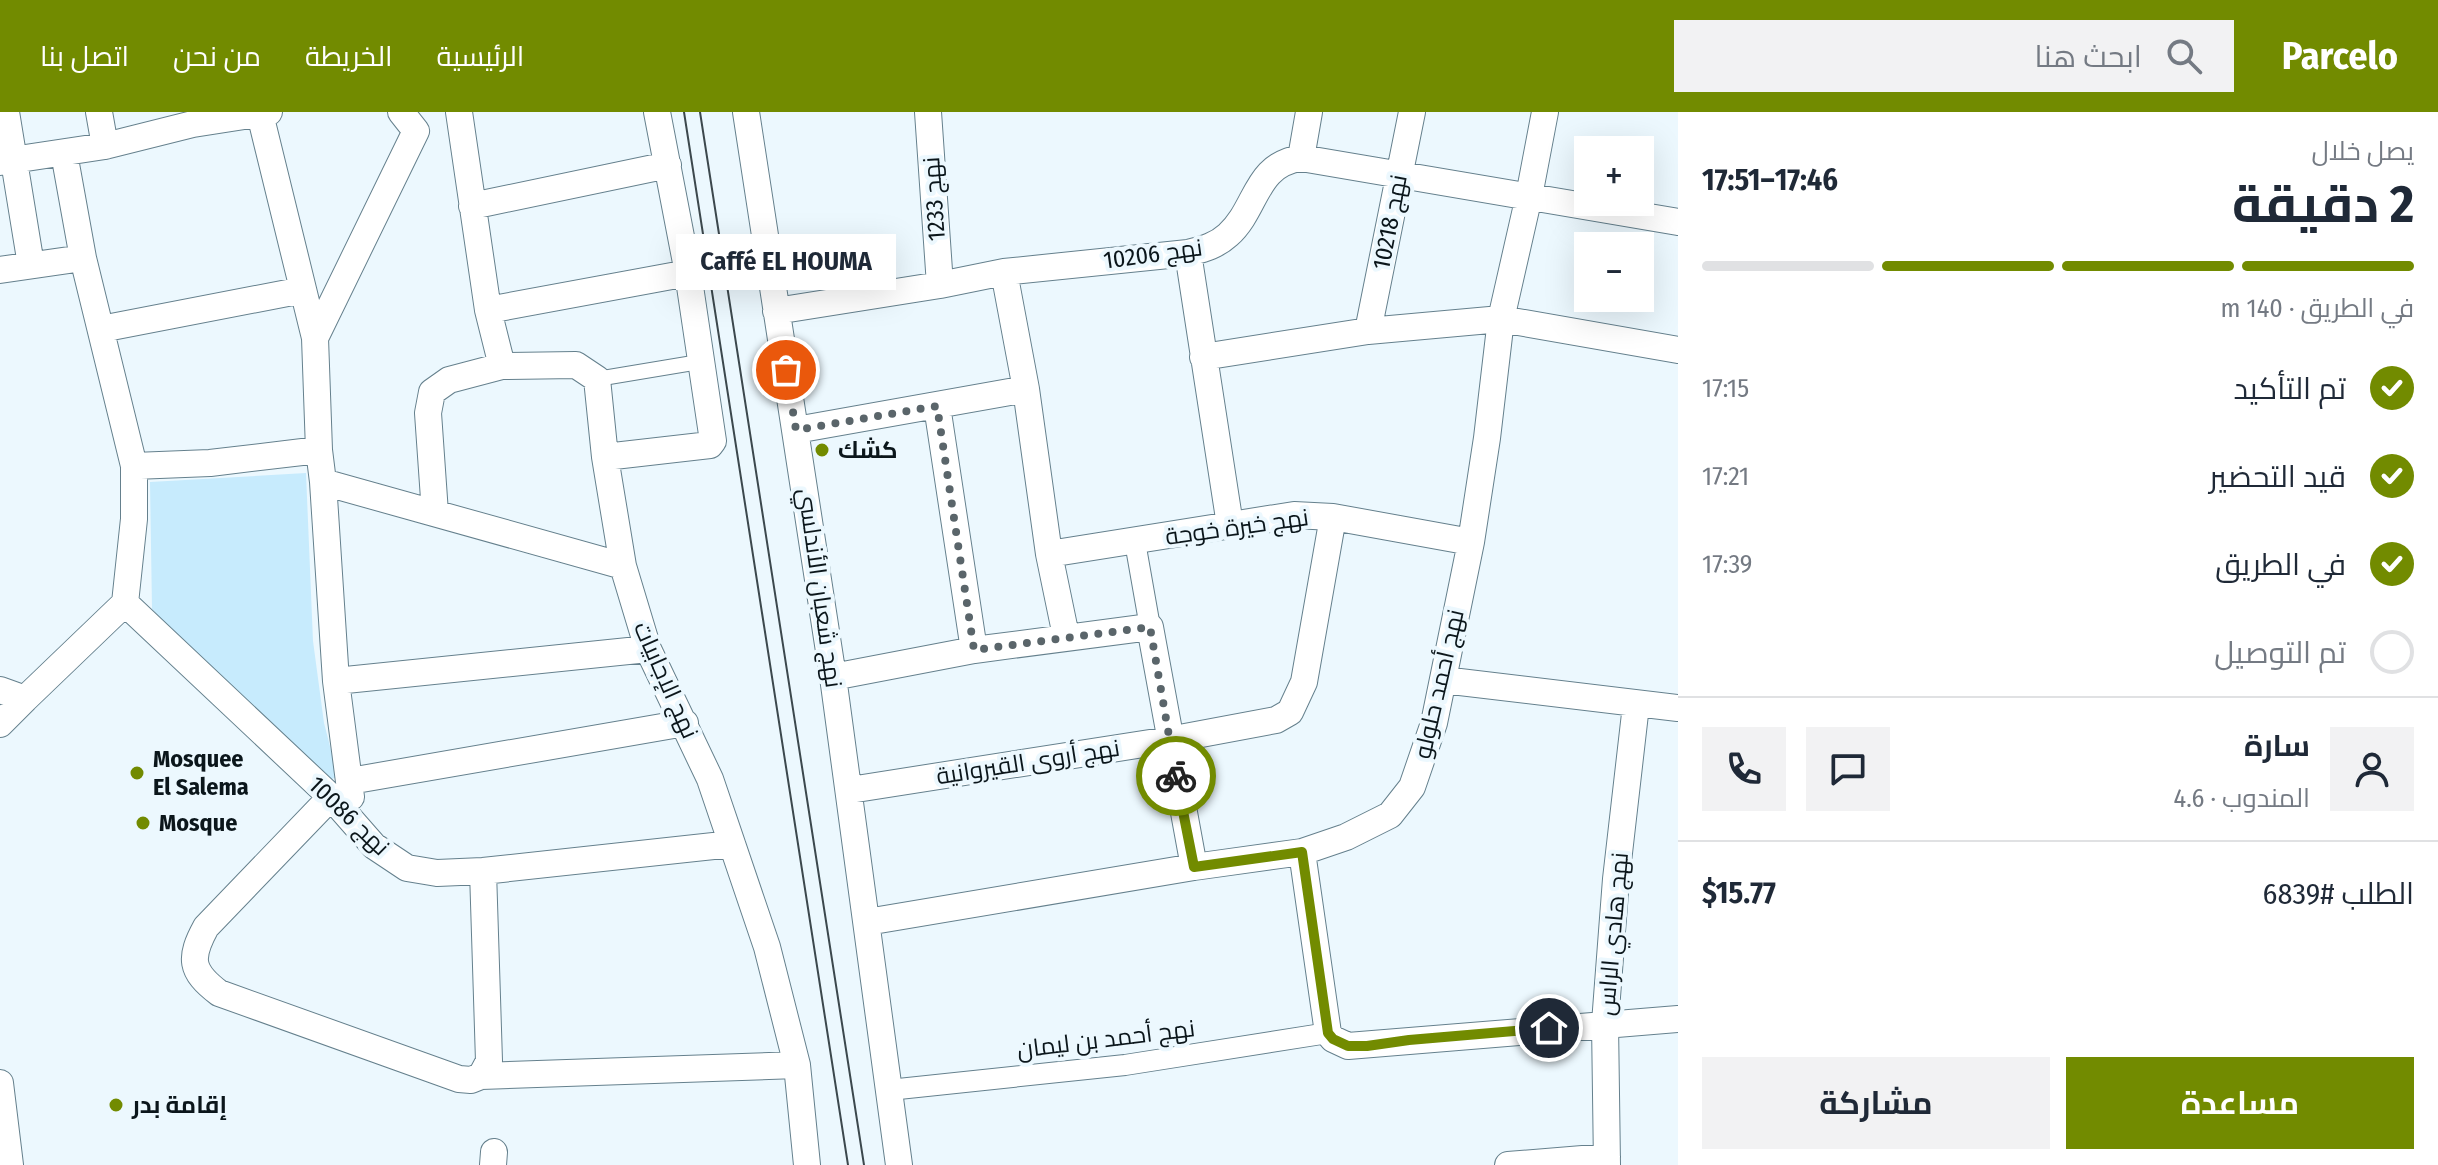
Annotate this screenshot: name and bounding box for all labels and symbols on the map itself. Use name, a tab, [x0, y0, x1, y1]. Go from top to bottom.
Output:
street label: نهج 1233	[917, 156, 953, 242]
street label: نهج 10218	[1367, 172, 1415, 272]
street label: نهج 10206	[1102, 233, 1205, 277]
callout: Caffé EL HOUMA	[676, 234, 896, 290]
pin	[752, 336, 820, 404]
place label: كشك	[838, 436, 898, 464]
marker: كشك	[813, 441, 831, 459]
street label: نهج شعبان الأندلسي	[788, 486, 848, 690]
street label: نهج خيرة خوجة	[1163, 503, 1311, 553]
street label: نهج أحمد حلولو	[1406, 606, 1472, 762]
street label: نهج الإجابيات	[626, 617, 704, 744]
street label: نهج أروى القيروانية	[934, 732, 1122, 792]
courier	[1136, 736, 1216, 816]
place label: Mosquee El Salema	[153, 745, 249, 801]
marker: Mosquee El Salema	[128, 764, 146, 782]
street label: نهج 10086	[301, 771, 395, 863]
place label: Mosque	[159, 809, 237, 837]
marker: Mosque	[134, 814, 152, 832]
street label: نهج هادي الراس	[1592, 851, 1638, 1017]
pin	[1515, 994, 1583, 1062]
street label: نهج أحمد بن ليمان	[1015, 1012, 1197, 1066]
place label: إقامة بدر	[131, 1091, 227, 1120]
marker: إقامة بدر	[107, 1096, 125, 1114]

